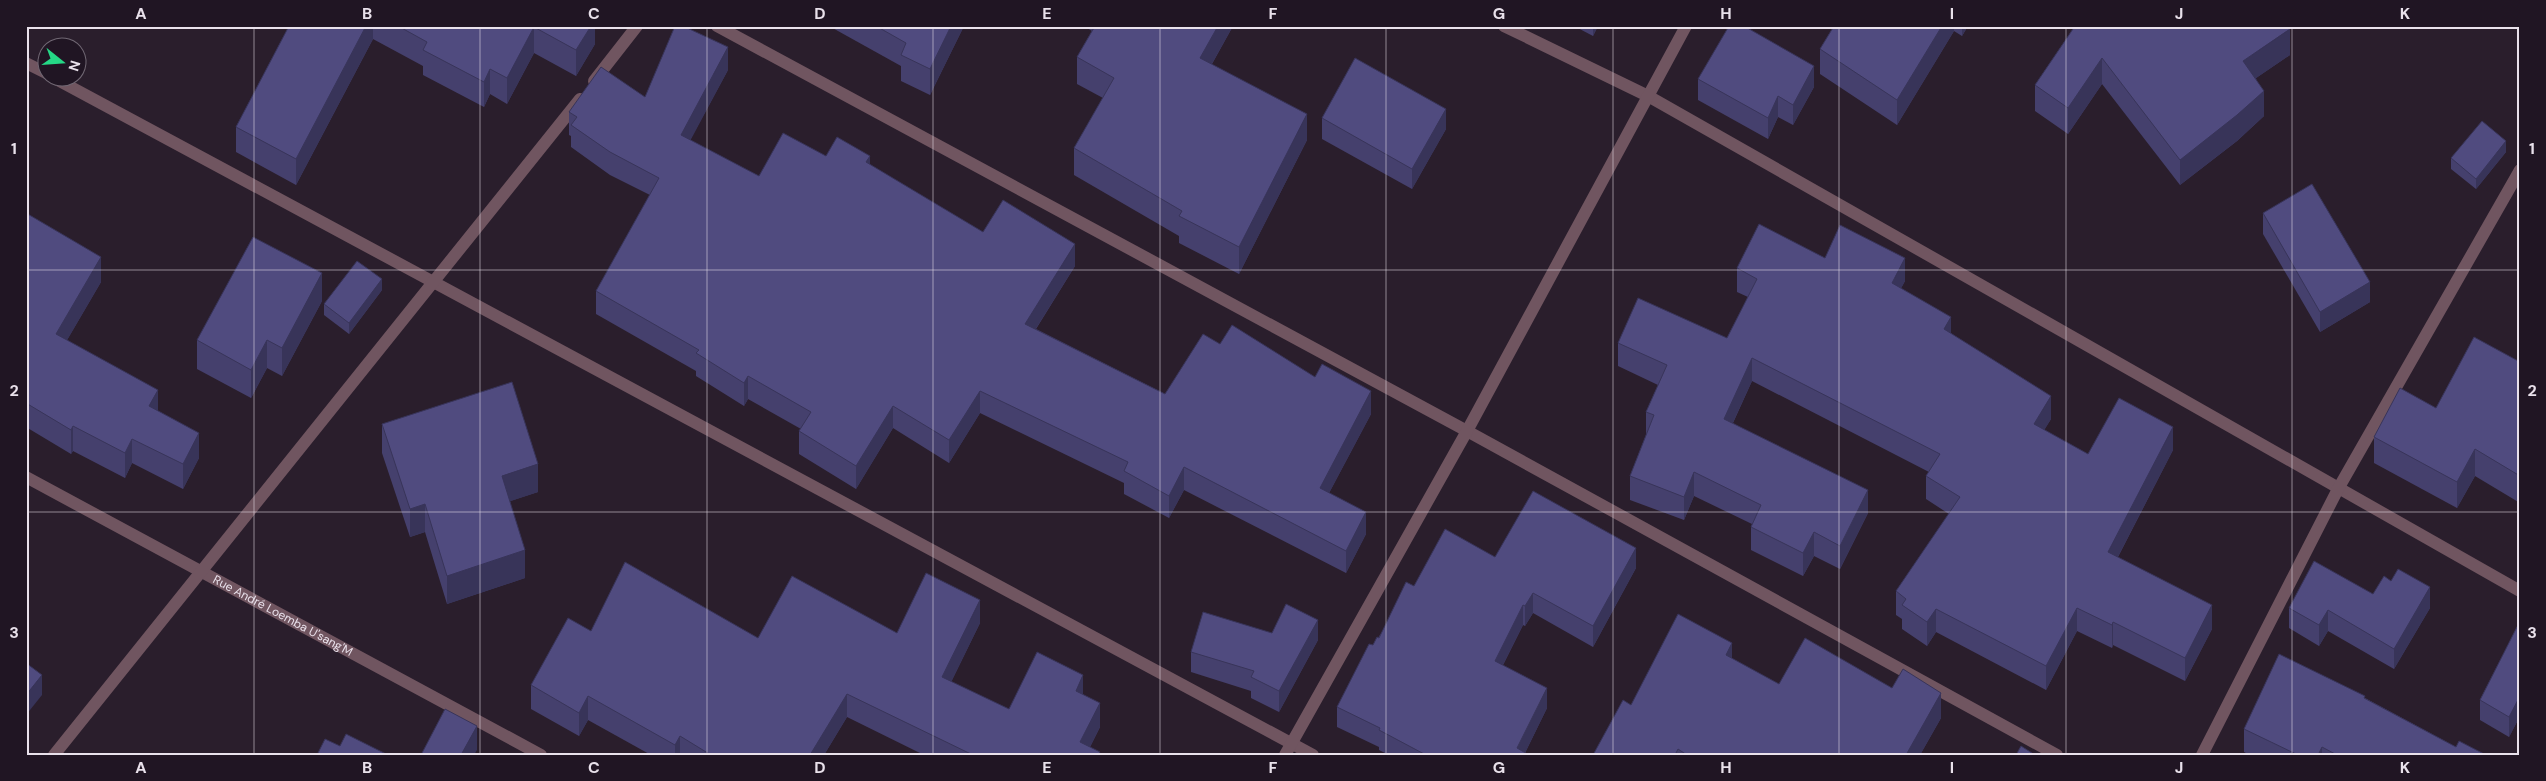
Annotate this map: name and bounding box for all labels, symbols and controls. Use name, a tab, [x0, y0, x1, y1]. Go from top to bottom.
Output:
text: A	[135, 3, 147, 24]
text: B	[362, 3, 372, 24]
text: C	[588, 3, 600, 24]
text: D	[814, 3, 826, 24]
text: E	[1042, 3, 1052, 24]
text: F	[1269, 3, 1278, 24]
text: G	[1493, 3, 1505, 24]
text: H	[1720, 3, 1732, 24]
text: I	[1950, 3, 1954, 24]
text: J	[2175, 3, 2183, 24]
text: K	[2400, 3, 2411, 24]
north arrow	[38, 38, 88, 88]
text: N	[64, 58, 85, 73]
text: 1	[11, 138, 17, 159]
text: 1	[2529, 138, 2535, 159]
text: 2	[9, 380, 19, 401]
text: 2	[2527, 380, 2537, 401]
street label: Rue André Loemba U'sang'M	[210, 571, 356, 660]
text: 3	[9, 622, 19, 643]
text: 3	[2527, 622, 2537, 643]
text: A	[135, 757, 147, 778]
text: B	[362, 757, 372, 778]
text: C	[588, 757, 600, 778]
text: D	[814, 757, 826, 778]
text: E	[1042, 757, 1052, 778]
text: F	[1269, 757, 1278, 778]
text: G	[1493, 757, 1505, 778]
text: H	[1720, 757, 1732, 778]
text: I	[1950, 757, 1954, 778]
text: J	[2175, 757, 2183, 778]
text: K	[2400, 757, 2411, 778]

